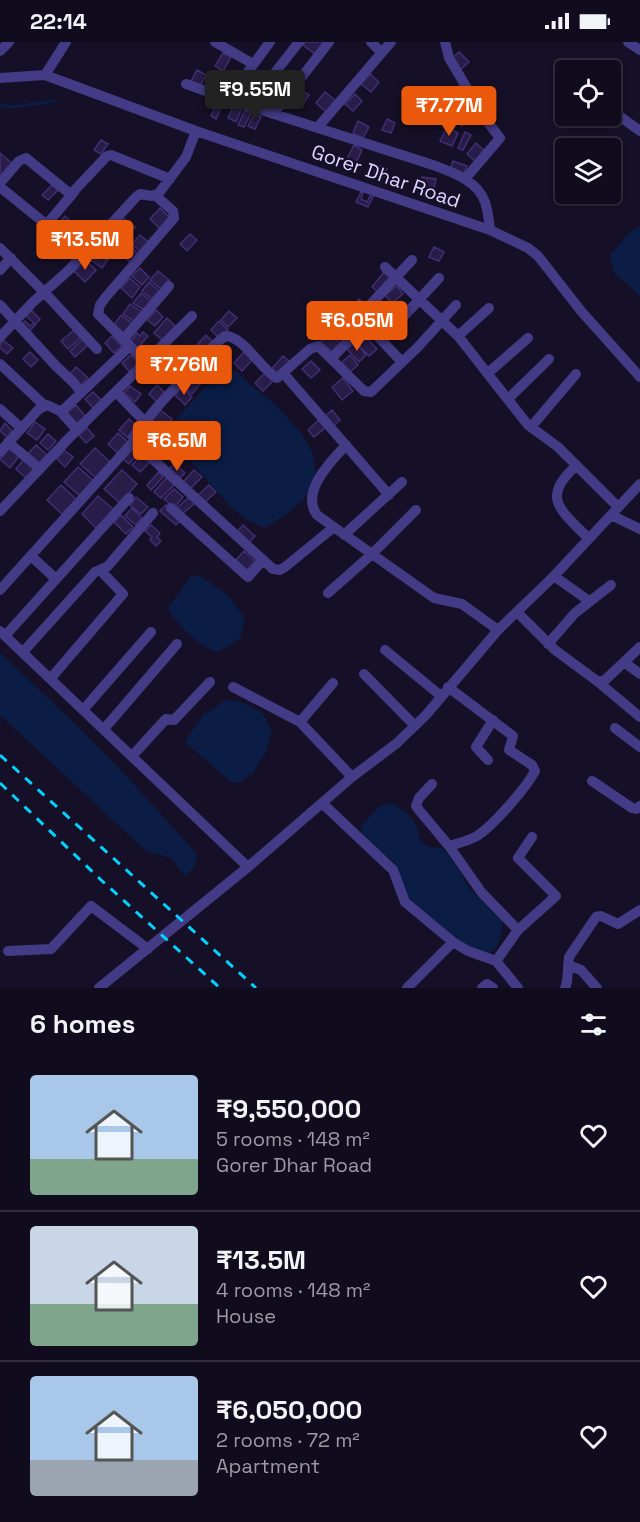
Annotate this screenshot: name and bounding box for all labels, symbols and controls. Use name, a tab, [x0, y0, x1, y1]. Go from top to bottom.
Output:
text: 22:14	[30, 7, 87, 35]
map controls	[555, 60, 621, 204]
button: locate	[555, 60, 621, 126]
pin: ₹9.55M	[206, 70, 304, 121]
text: ₹9.55M	[219, 76, 291, 102]
pin: ₹7.77M	[400, 86, 498, 137]
text: ₹7.77M	[415, 92, 483, 118]
street label: Gorer Dhar Road	[308, 138, 464, 214]
button: layers	[555, 138, 621, 204]
pin: ₹13.5M	[36, 220, 134, 271]
text: ₹13.5M	[50, 226, 120, 252]
pin: ₹6.05M	[308, 301, 406, 352]
text: ₹6.05M	[320, 307, 394, 333]
pin: ₹7.76M	[135, 345, 233, 396]
text: ₹7.76M	[150, 351, 218, 377]
pin: ₹6.5M	[135, 421, 219, 472]
text: ₹6.5M	[147, 427, 207, 453]
text: 6 homes	[30, 1007, 135, 1041]
icon: filters	[577, 1008, 610, 1041]
text: ₹9,550,000	[216, 1092, 361, 1126]
icon: home	[78, 1099, 150, 1171]
icon: heart	[577, 1119, 610, 1152]
text: 5 rooms · 148 m²	[216, 1126, 370, 1152]
text: Gorer Dhar Road	[216, 1152, 372, 1178]
text: ₹13.5M	[216, 1243, 306, 1277]
icon: home	[78, 1250, 150, 1322]
icon: heart	[577, 1270, 610, 1303]
text: 4 rooms · 148 m²	[216, 1277, 370, 1303]
text: House	[216, 1303, 276, 1329]
text: ₹6,050,000	[216, 1393, 362, 1427]
icon: home	[78, 1400, 150, 1472]
icon: heart	[577, 1420, 610, 1453]
text: 2 rooms · 72 m²	[216, 1427, 360, 1453]
text: Apartment	[216, 1453, 320, 1479]

